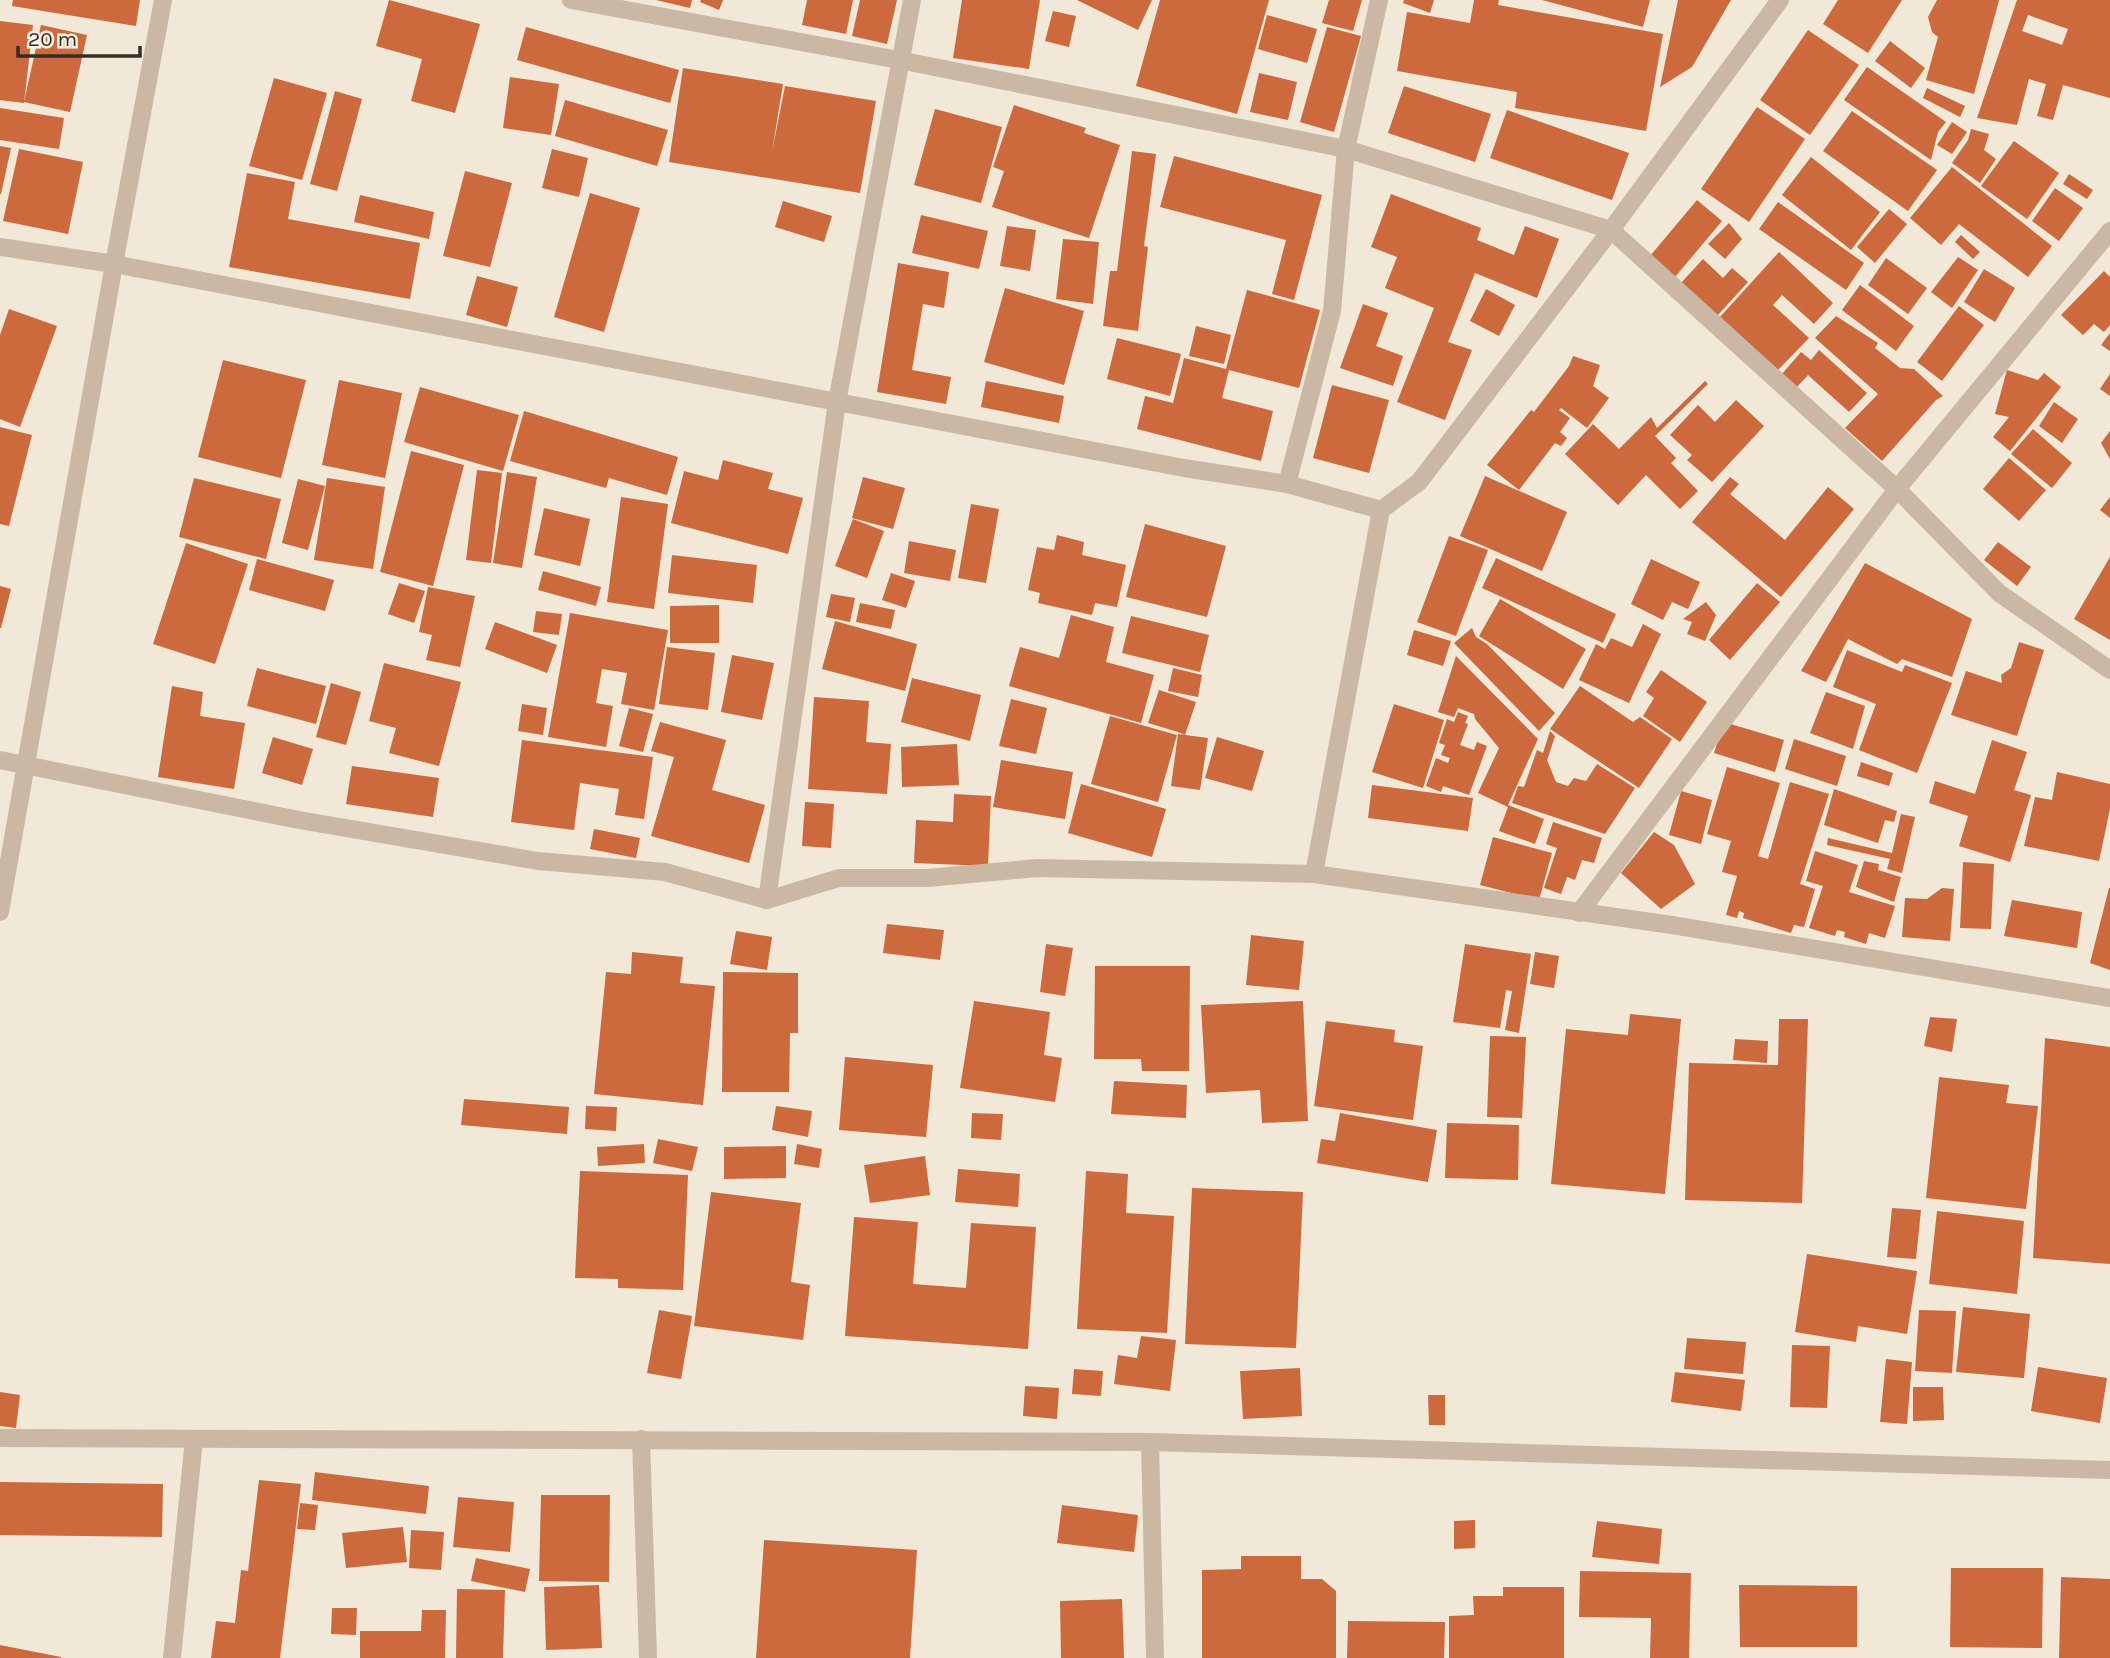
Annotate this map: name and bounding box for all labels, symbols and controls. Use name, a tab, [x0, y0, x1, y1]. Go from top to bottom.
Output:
scale bar	[18, 14, 140, 58]
text: 20 m	[28, 27, 77, 51]

